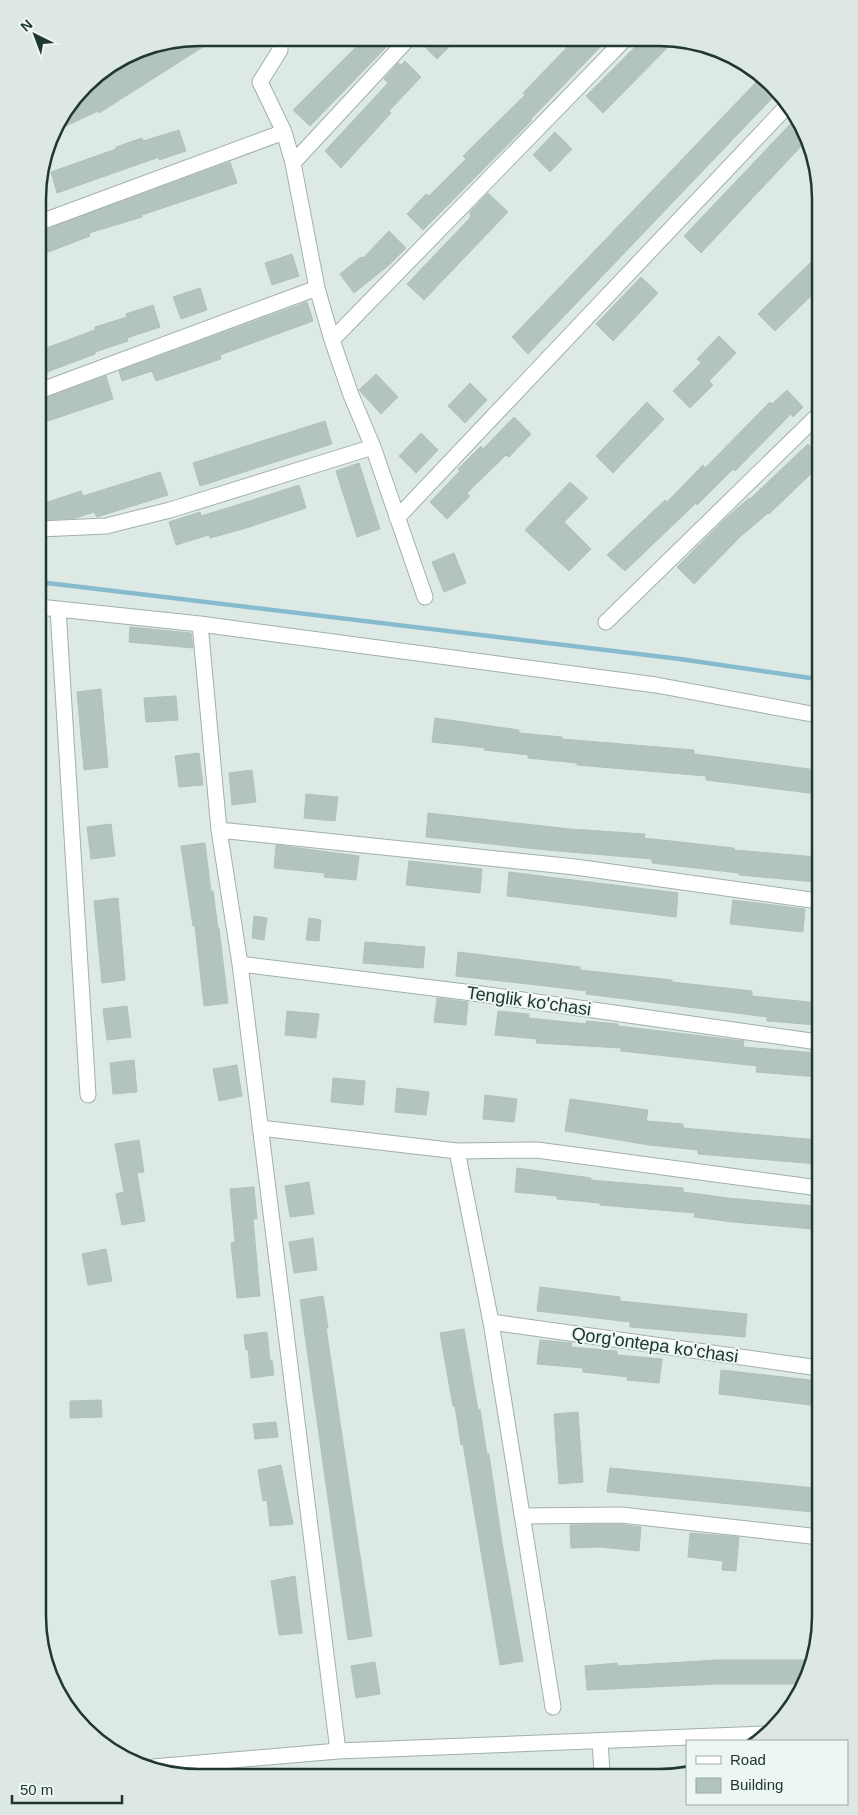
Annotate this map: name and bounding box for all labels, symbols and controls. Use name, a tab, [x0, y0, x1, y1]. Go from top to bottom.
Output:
north arrow	[10, 10, 60, 60]
text: N	[17, 16, 35, 35]
street label: Tenglik ko'chasi	[465, 982, 593, 1020]
street label: Qorg'ontepa ko'chasi	[570, 1323, 740, 1367]
legend	[686, 1740, 848, 1805]
text: Road	[730, 1751, 766, 1768]
scale bar	[12, 1772, 122, 1804]
text: Building	[730, 1776, 783, 1793]
text: 50 m	[20, 1781, 53, 1798]

